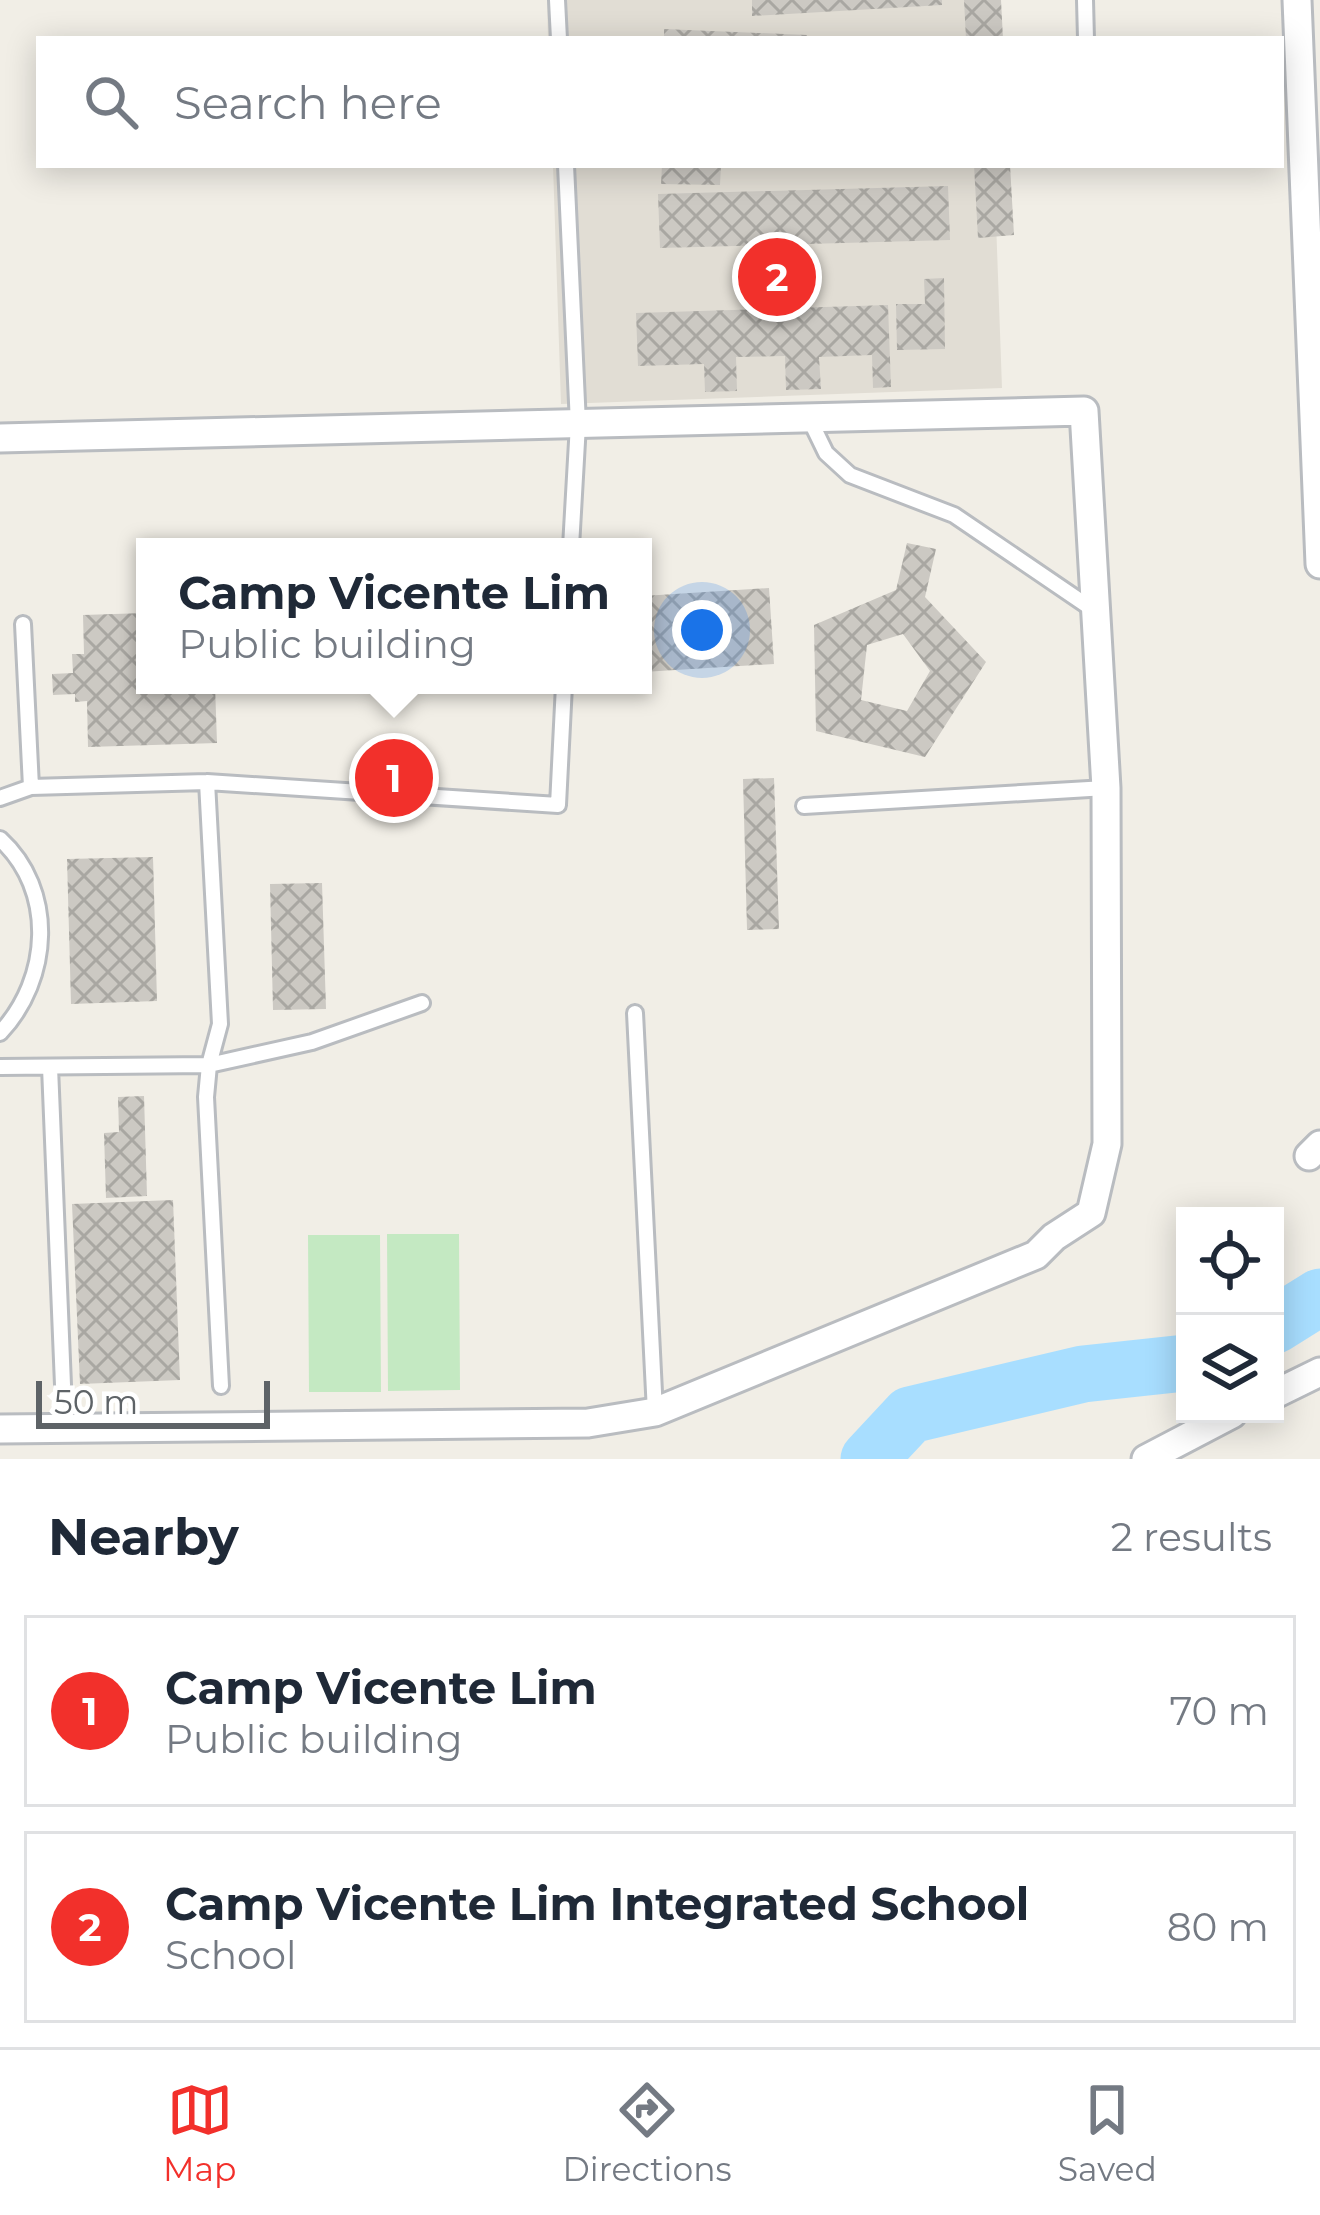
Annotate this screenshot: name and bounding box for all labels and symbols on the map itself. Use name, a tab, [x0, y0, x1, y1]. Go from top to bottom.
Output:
pin: 2	[738, 232, 816, 322]
your location	[672, 600, 732, 660]
pin: 1	[355, 733, 433, 823]
scale bar	[36, 1375, 270, 1428]

